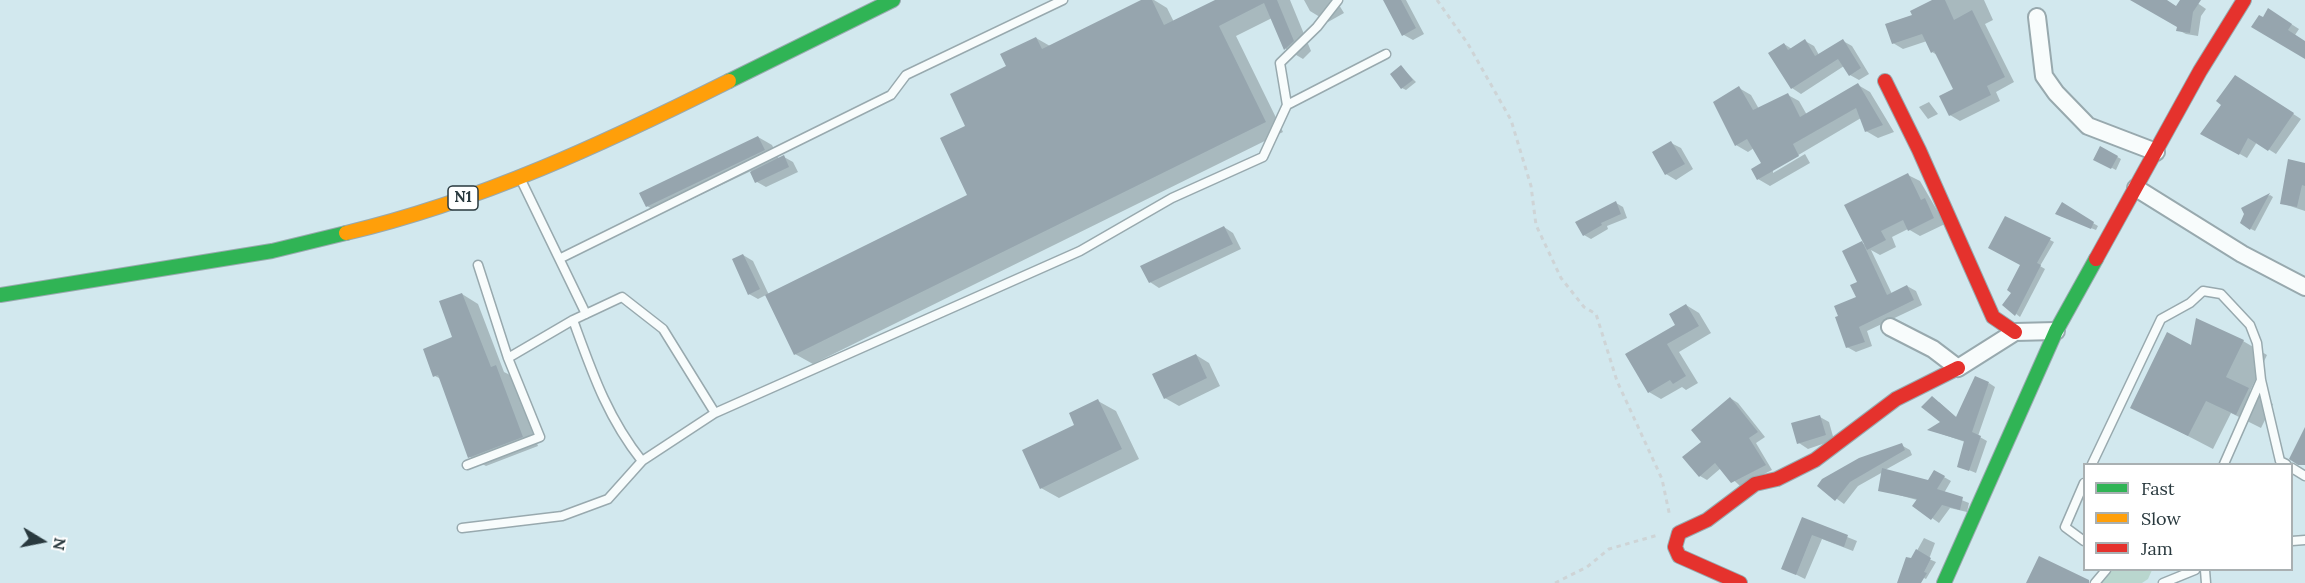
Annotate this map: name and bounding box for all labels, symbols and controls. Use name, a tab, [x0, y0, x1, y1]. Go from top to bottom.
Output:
road number: N1	[448, 186, 478, 210]
legend	[2083, 463, 2293, 571]
text: Fast	[2141, 477, 2175, 500]
text: Slow	[2141, 507, 2181, 530]
north arrow	[12, 511, 72, 571]
text: N	[49, 536, 71, 552]
text: Jam	[2141, 537, 2173, 560]

